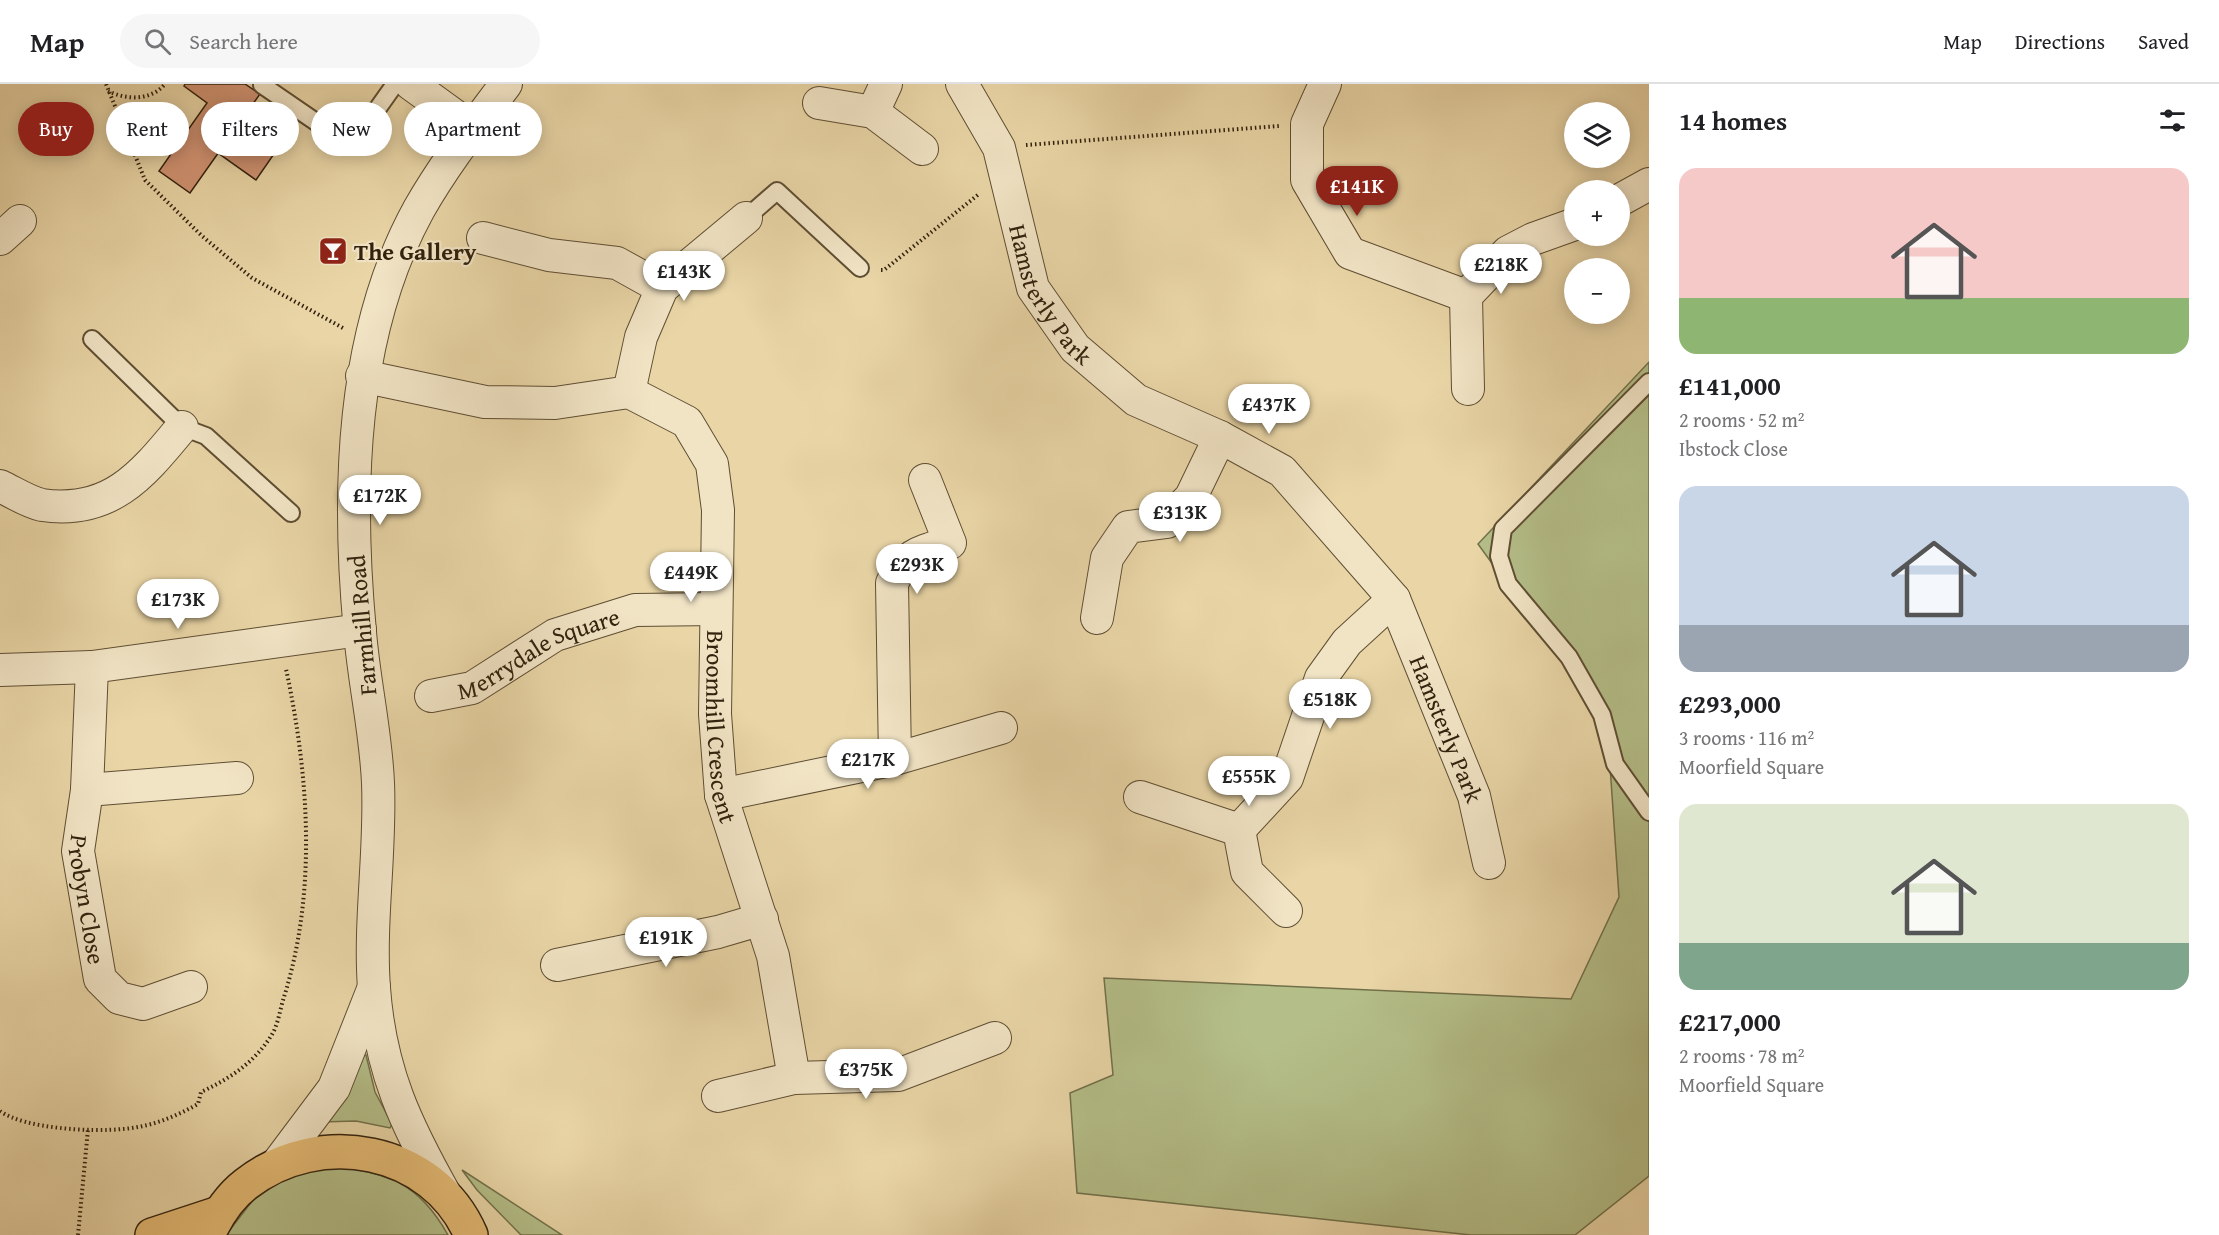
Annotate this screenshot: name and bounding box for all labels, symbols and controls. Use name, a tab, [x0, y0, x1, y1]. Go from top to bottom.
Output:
search box	[120, 14, 540, 68]
text: Map	[30, 21, 84, 62]
icon: search	[141, 25, 174, 58]
text: Search here	[189, 25, 298, 57]
text: Map	[1943, 26, 1982, 57]
text: Directions	[2015, 26, 2105, 57]
text: Saved	[2138, 26, 2189, 57]
text: 14 homes	[1679, 101, 1787, 140]
chip: Buy	[18, 102, 94, 156]
chip: Rent	[106, 102, 189, 156]
chip: Filters	[201, 102, 299, 156]
chip: New	[311, 102, 392, 156]
chip: Apartment	[404, 102, 542, 156]
map controls	[1564, 102, 1630, 324]
button: layers	[1564, 102, 1630, 168]
icon: filters	[2156, 104, 2189, 137]
pin: £141K	[1315, 166, 1399, 217]
text: £141K	[1330, 171, 1384, 200]
button: +	[1564, 180, 1630, 246]
icon: home	[1880, 207, 1988, 315]
street label: Hamsterly Park	[1001, 221, 1101, 373]
place label: The Gallery	[354, 234, 477, 269]
bar icon: The Gallery	[317, 235, 349, 267]
pin: £218K	[1459, 244, 1543, 295]
text: £218K	[1474, 249, 1528, 278]
pin: £143K	[642, 251, 726, 302]
text: £143K	[657, 256, 711, 285]
button: −	[1564, 258, 1630, 324]
text: £141,000	[1679, 366, 1781, 405]
pin: £437K	[1227, 384, 1311, 435]
text: £437K	[1242, 389, 1296, 418]
text: 2 rooms · 52 m²	[1679, 405, 1805, 434]
text: Ibstock Close	[1679, 434, 1788, 463]
pin: £172K	[338, 475, 422, 526]
text: £172K	[353, 480, 407, 509]
pin: £313K	[1138, 492, 1222, 543]
text: £313K	[1153, 497, 1207, 526]
icon: home	[1880, 525, 1988, 633]
pin: £293K	[875, 544, 959, 595]
text: £293K	[890, 549, 944, 578]
pin: £449K	[649, 552, 733, 603]
street label: Farmhill Road	[338, 553, 386, 697]
text: £449K	[664, 557, 718, 586]
pin: £173K	[136, 579, 220, 630]
text: £173K	[151, 584, 205, 613]
street label: Merrydale Square	[454, 598, 624, 708]
street label: Broomhill Crescent	[697, 630, 747, 828]
street label: Hamsterly Park	[1401, 650, 1493, 809]
pin: £518K	[1288, 679, 1372, 730]
text: £518K	[1303, 684, 1357, 713]
text: £293,000	[1679, 684, 1781, 723]
text: 3 rooms · 116 m²	[1679, 723, 1814, 752]
pin: £217K	[826, 739, 910, 790]
text: £217K	[841, 744, 895, 773]
text: Moorfield Square	[1679, 752, 1824, 781]
pin: £555K	[1207, 756, 1291, 807]
text: £555K	[1222, 761, 1276, 790]
street label: Probyn Close	[60, 833, 115, 967]
icon: home	[1880, 843, 1988, 951]
pin: £191K	[624, 917, 708, 968]
text: £191K	[639, 922, 693, 951]
text: £217,000	[1679, 1002, 1781, 1041]
text: 2 rooms · 78 m²	[1679, 1041, 1805, 1070]
pin: £375K	[824, 1049, 908, 1100]
text: £375K	[839, 1054, 893, 1083]
text: Moorfield Square	[1679, 1070, 1824, 1099]

